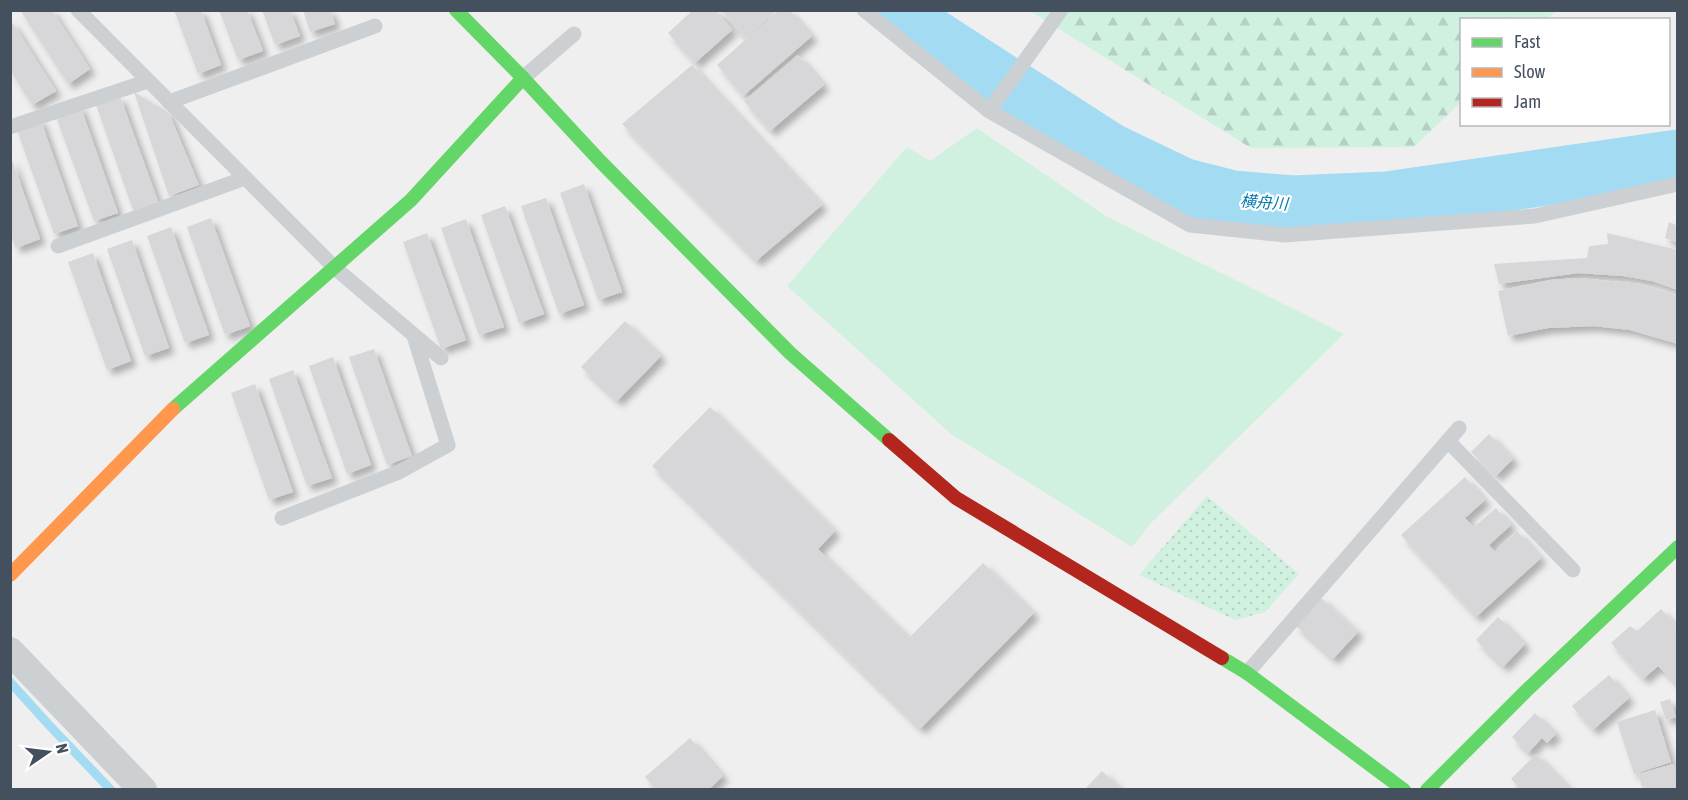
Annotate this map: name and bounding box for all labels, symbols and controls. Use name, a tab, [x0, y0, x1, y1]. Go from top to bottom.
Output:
legend	[1460, 18, 1670, 126]
text: Fast	[1514, 31, 1541, 52]
text: Slow	[1514, 61, 1545, 82]
text: Jam	[1514, 91, 1541, 112]
water label: 横舟川	[1239, 191, 1291, 213]
north arrow	[18, 722, 78, 782]
text: N	[53, 742, 72, 755]

